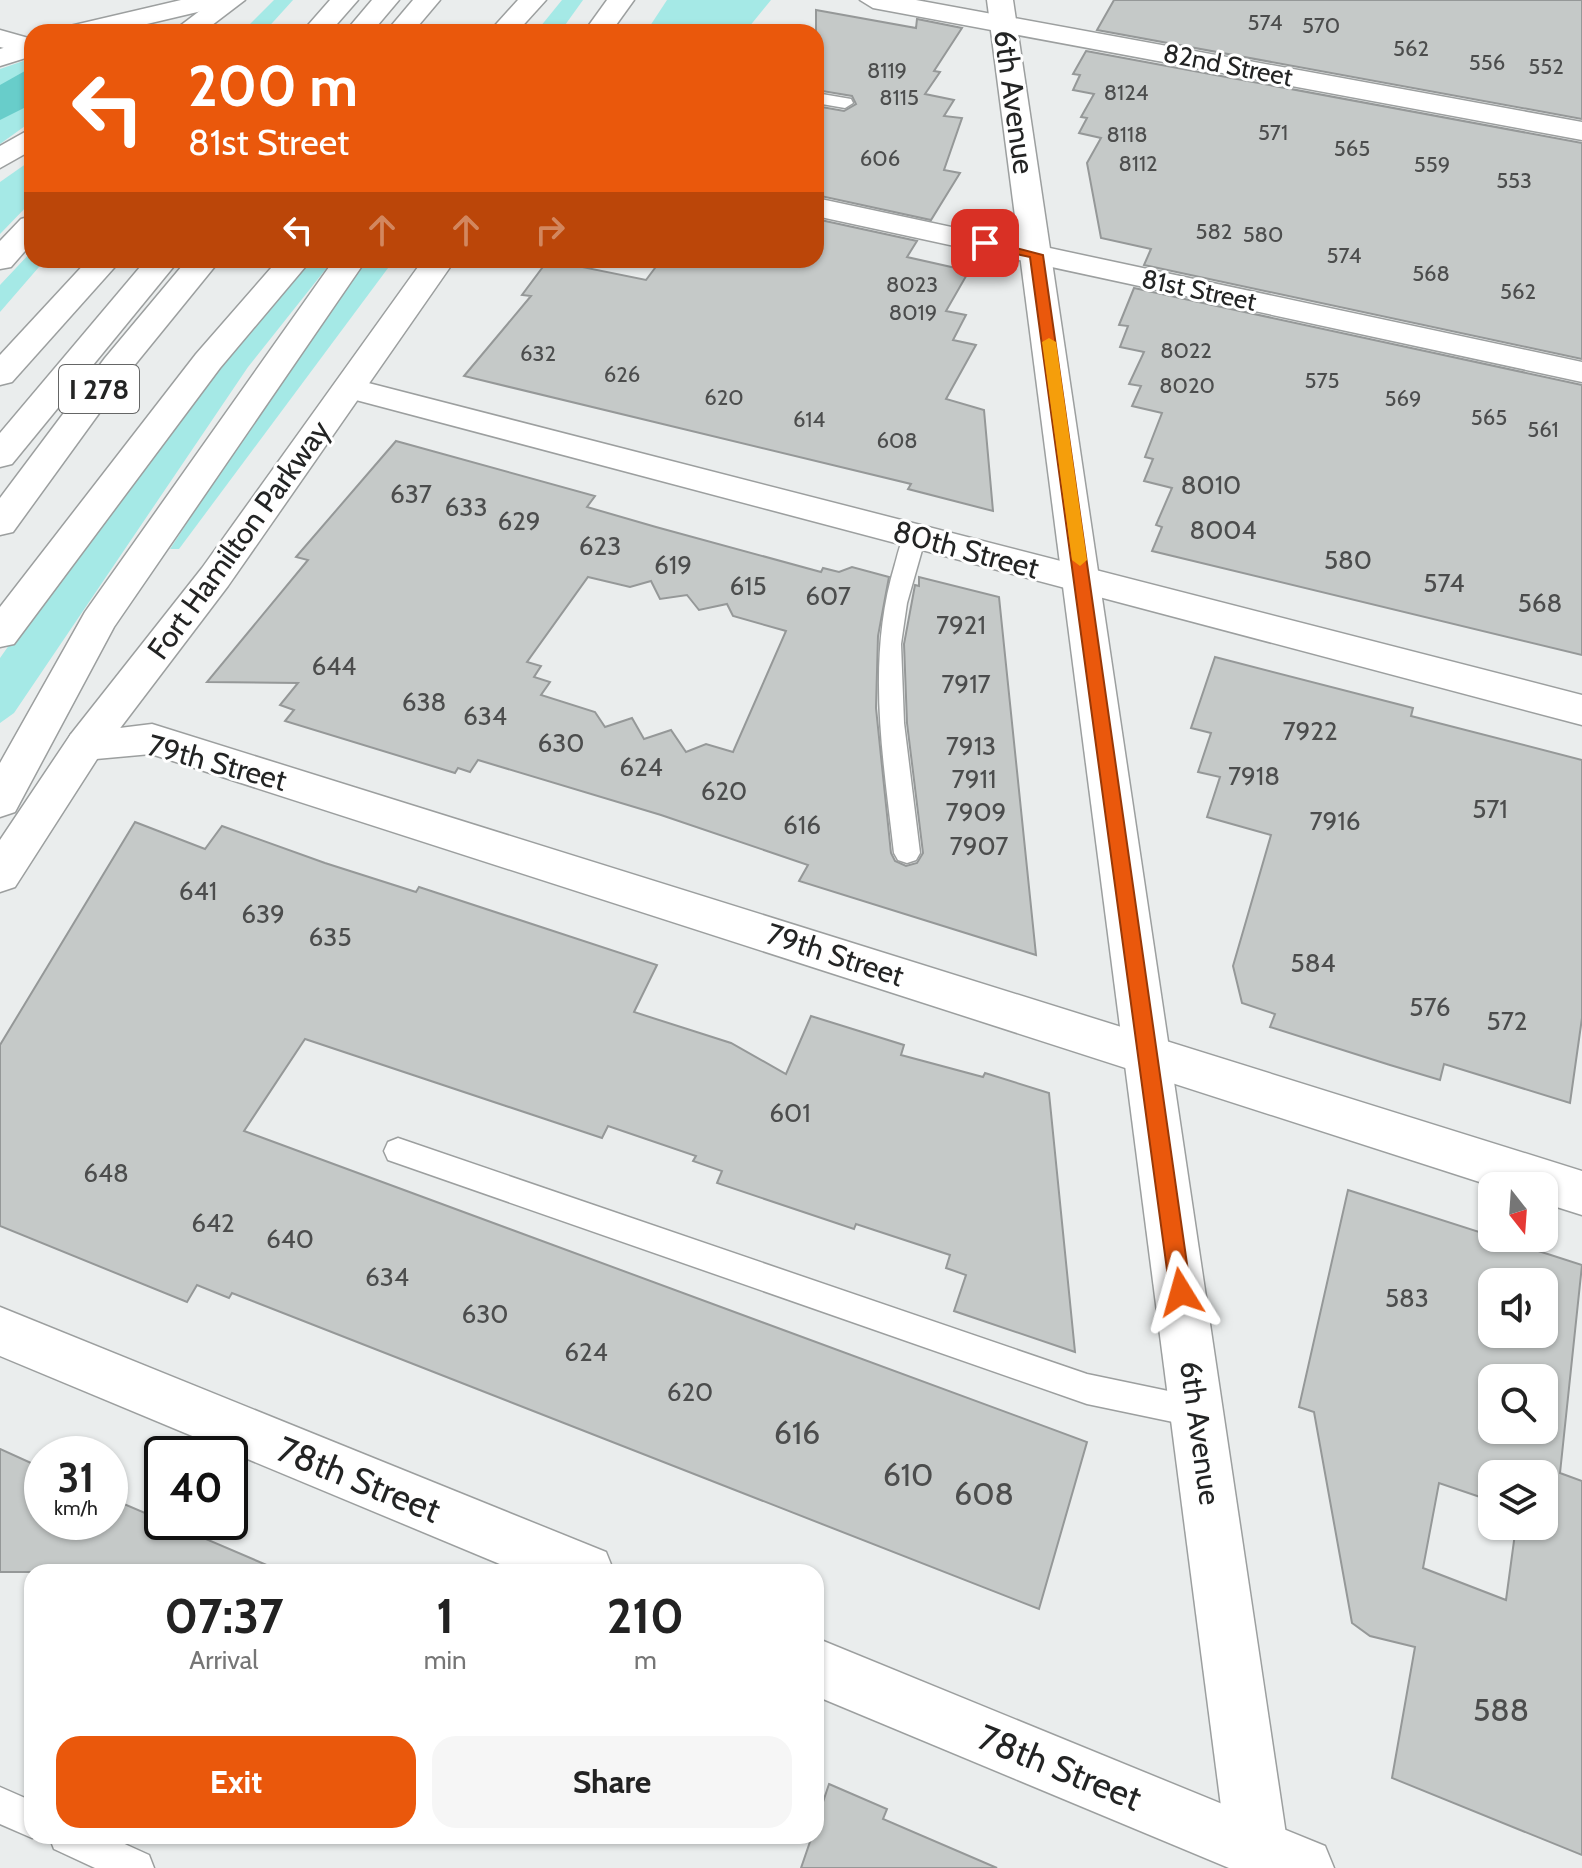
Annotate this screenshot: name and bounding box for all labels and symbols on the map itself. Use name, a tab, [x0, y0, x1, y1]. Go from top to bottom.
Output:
house number: 574	[1248, 9, 1283, 36]
house number: 570	[1302, 12, 1340, 39]
street label: 6th Avenue	[986, 27, 1043, 176]
house number: 562	[1393, 35, 1429, 62]
street label: 82nd Street	[1161, 37, 1296, 93]
house number: 556	[1469, 49, 1505, 76]
house number: 552	[1528, 53, 1564, 80]
house number: 8119	[867, 57, 907, 84]
house number: 8124	[1104, 79, 1149, 106]
house number: 8115	[879, 84, 919, 111]
house number: 571	[1258, 119, 1288, 146]
house number: 8118	[1106, 121, 1148, 148]
house number: 565	[1334, 135, 1370, 162]
house number: 606	[860, 145, 900, 172]
house number: 8112	[1118, 150, 1158, 177]
house number: 559	[1414, 151, 1450, 178]
house number: 553	[1496, 167, 1532, 194]
pin	[951, 209, 1019, 277]
house number: 582	[1196, 218, 1232, 245]
house number: 580	[1243, 221, 1283, 248]
house number: 574	[1327, 242, 1362, 269]
house number: 568	[1412, 260, 1450, 287]
street label: 81st Street	[1139, 262, 1259, 318]
house number: 8023	[886, 271, 938, 298]
house number: 562	[1500, 278, 1536, 305]
house number: 8019	[889, 299, 937, 326]
house number: 8022	[1160, 337, 1212, 364]
house number: 632	[520, 340, 556, 367]
house number: 626	[604, 361, 640, 388]
road number: I 278	[59, 365, 139, 413]
house number: 575	[1305, 367, 1339, 394]
house number: 8020	[1159, 372, 1215, 399]
house number: 620	[704, 384, 744, 411]
house number: 569	[1385, 385, 1421, 412]
house number: 565	[1471, 404, 1507, 431]
house number: 614	[793, 406, 825, 433]
street label: Fort Hamilton Parkway	[139, 413, 338, 667]
house number: 561	[1527, 416, 1559, 443]
house number: 608	[876, 427, 918, 454]
house number: 8010	[1181, 469, 1241, 501]
house number: 637	[390, 478, 432, 510]
house number: 633	[445, 491, 487, 523]
house number: 629	[497, 505, 541, 537]
street label: 80th Street	[889, 512, 1043, 587]
house number: 8004	[1189, 514, 1257, 546]
house number: 623	[579, 530, 621, 562]
house number: 580	[1324, 544, 1372, 576]
house number: 619	[654, 549, 692, 581]
house number: 574	[1423, 567, 1465, 599]
house number: 615	[729, 570, 767, 602]
house number: 607	[805, 580, 851, 612]
house number: 568	[1518, 587, 1562, 619]
house number: 7921	[936, 609, 986, 641]
house number: 644	[312, 650, 356, 682]
house number: 7917	[941, 668, 991, 700]
house number: 638	[402, 686, 446, 718]
house number: 634	[463, 700, 507, 732]
house number: 7922	[1282, 715, 1338, 747]
street label: 79th Street	[144, 726, 291, 799]
house number: 630	[538, 727, 584, 759]
house number: 7913	[946, 730, 996, 762]
house number: 624	[619, 751, 663, 783]
house number: 7918	[1228, 760, 1280, 792]
house number: 7911	[952, 763, 996, 795]
house number: 620	[701, 775, 747, 807]
house number: 571	[1472, 793, 1508, 825]
house number: 7909	[946, 796, 1006, 828]
house number: 7916	[1309, 805, 1361, 837]
house number: 616	[783, 809, 821, 841]
house number: 7907	[950, 830, 1008, 862]
house number: 641	[179, 875, 217, 907]
house number: 639	[241, 898, 285, 930]
street label: 79th Street	[762, 915, 909, 994]
house number: 635	[309, 921, 351, 953]
house number: 584	[1291, 947, 1335, 979]
house number: 576	[1409, 991, 1451, 1023]
house number: 572	[1487, 1005, 1527, 1037]
house number: 601	[769, 1097, 811, 1129]
house number: 648	[83, 1157, 129, 1189]
north arrow	[1478, 1172, 1558, 1252]
house number: 642	[191, 1207, 235, 1239]
house number: 640	[266, 1223, 314, 1255]
position arrow	[1139, 1250, 1223, 1334]
house number: 634	[365, 1261, 409, 1293]
house number: 583	[1385, 1282, 1429, 1314]
house number: 630	[462, 1298, 508, 1330]
house number: 624	[564, 1336, 608, 1368]
street label: 6th Avenue	[1172, 1358, 1229, 1507]
house number: 620	[667, 1376, 713, 1408]
house number: 616	[774, 1413, 820, 1452]
street label: 78th Street	[271, 1426, 447, 1532]
speed limit sign: 40	[144, 1436, 248, 1540]
house number: 610	[883, 1455, 933, 1494]
house number: 608	[954, 1474, 1014, 1513]
house number: 588	[1473, 1690, 1529, 1729]
street label: 78th Street	[972, 1714, 1148, 1820]

